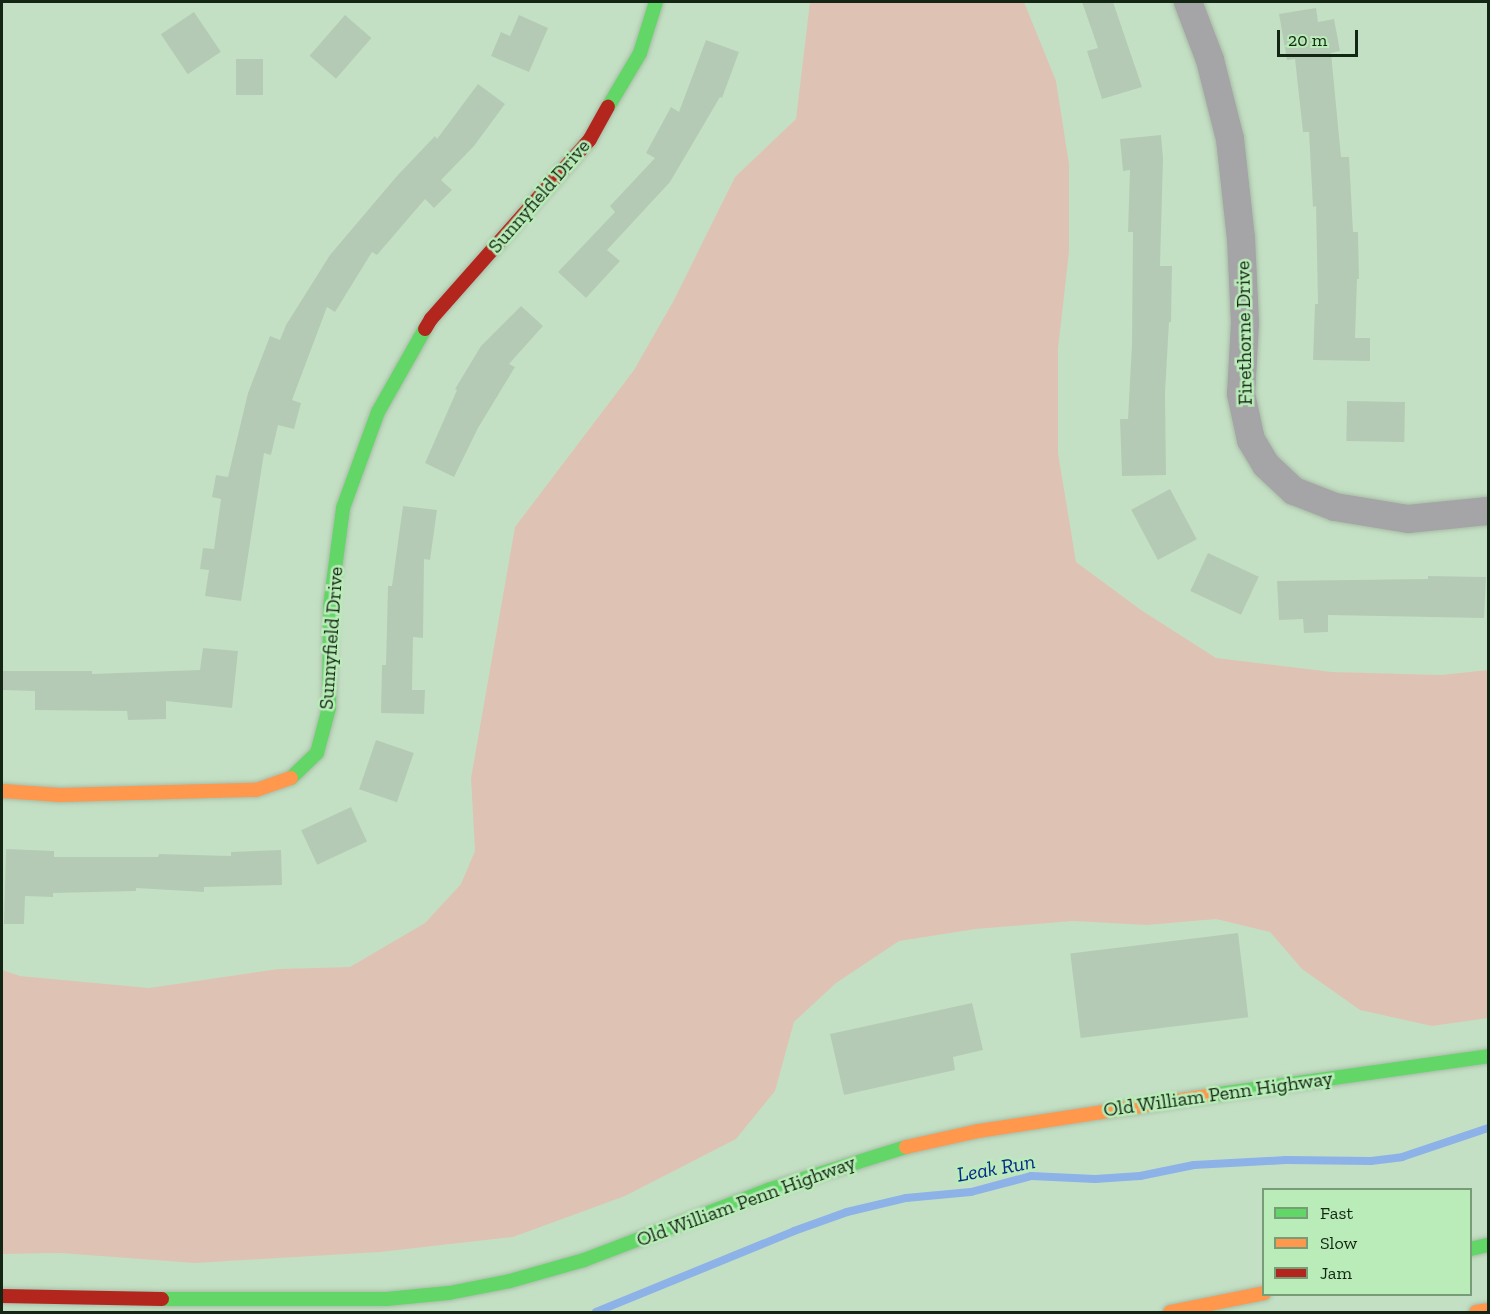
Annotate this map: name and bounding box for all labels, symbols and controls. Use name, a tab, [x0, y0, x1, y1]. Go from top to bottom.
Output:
scale bar	[1280, 18, 1361, 56]
text: 20 m	[1288, 29, 1327, 51]
street label: Sunnyfield Drive	[483, 134, 595, 258]
street label: Firethorne Drive	[1231, 261, 1257, 405]
street label: Sunnyfield Drive	[314, 566, 348, 710]
street label: Old William Penn Highway	[1101, 1066, 1335, 1122]
water label: Leak Run	[955, 1149, 1037, 1187]
street label: Old William Penn Highway	[633, 1150, 859, 1252]
legend	[1262, 1188, 1472, 1296]
text: Fast	[1320, 1202, 1353, 1224]
text: Slow	[1320, 1232, 1357, 1254]
text: Jam	[1320, 1262, 1352, 1284]

